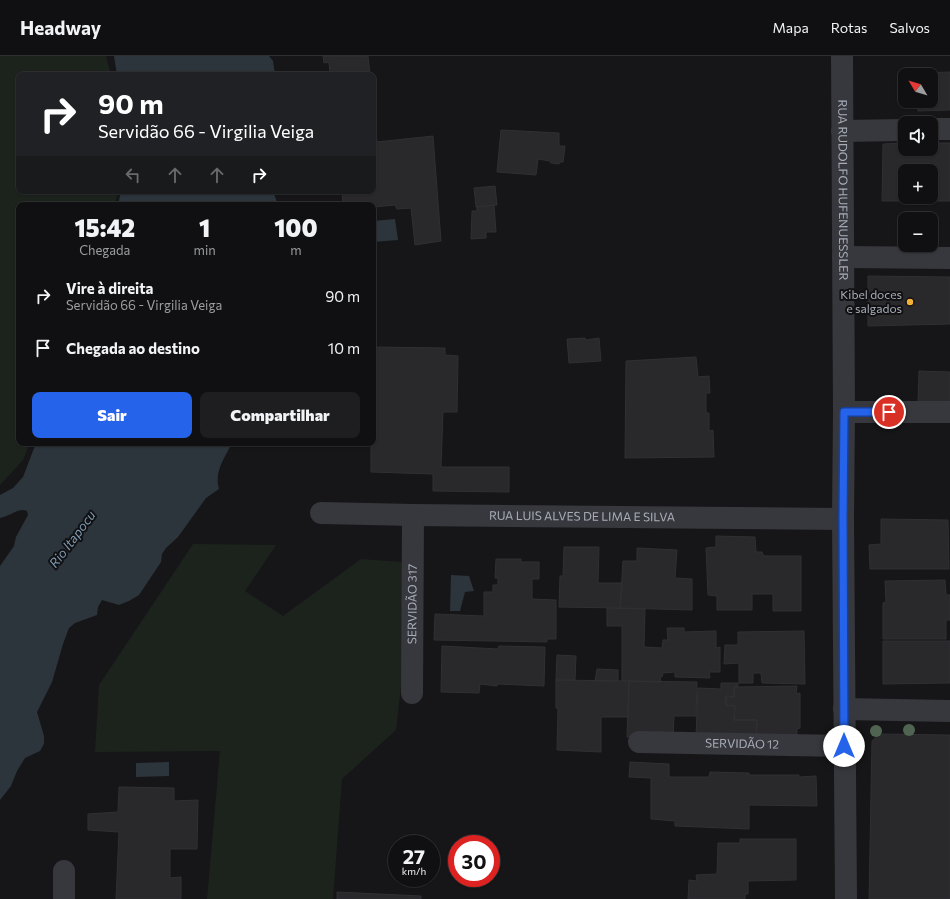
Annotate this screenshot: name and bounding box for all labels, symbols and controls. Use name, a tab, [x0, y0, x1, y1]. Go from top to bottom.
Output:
text: Headway	[20, 16, 101, 39]
text: Mapa	[773, 19, 809, 36]
text: Rotas	[831, 19, 867, 36]
text: Salvos	[889, 19, 930, 36]
north arrow	[898, 68, 938, 108]
map controls	[898, 68, 938, 252]
text: 90 m	[98, 86, 164, 120]
icon: right	[32, 88, 84, 140]
street label: RUA RUDOLFO HUFENUESSLER	[836, 100, 851, 280]
button: sound	[898, 116, 938, 156]
text: Servidão 66 - Virgilia Veiga	[98, 120, 314, 142]
icon: left	[122, 164, 144, 186]
icon: ahead	[164, 164, 186, 186]
icon: ahead	[206, 164, 228, 186]
icon: right	[248, 164, 270, 186]
button: +	[898, 164, 938, 204]
button: −	[898, 212, 938, 252]
text: 15:42	[74, 213, 135, 242]
text: 1	[199, 213, 210, 242]
text: 100	[274, 213, 318, 242]
text: Chegada	[79, 242, 130, 258]
text: min	[194, 242, 216, 258]
text: m	[290, 242, 302, 258]
text: Vire à direita	[66, 279, 154, 297]
icon: right	[32, 285, 54, 307]
text: 90 m	[325, 287, 360, 305]
place label: Kibel doces e salgados	[840, 287, 902, 315]
text: Servidão 66 - Virgilia Veiga	[66, 297, 222, 313]
marker: Kibel doces e salgados	[905, 297, 915, 307]
icon: arrive	[32, 337, 54, 359]
text: Chegada ao destino	[66, 339, 200, 357]
text: 10 m	[328, 339, 360, 357]
button: Sair	[32, 392, 192, 438]
button: Compartilhar	[200, 392, 360, 438]
pin	[872, 395, 906, 429]
icon: arrive	[878, 401, 900, 423]
water label: Rio Itapocu	[45, 507, 99, 571]
street label: RUA LUIS ALVES DE LIMA E SILVA	[489, 508, 675, 523]
street label: SERVIDÃO 317	[404, 564, 419, 644]
position arrow	[823, 725, 865, 767]
street label: SERVIDÃO 12	[705, 735, 779, 751]
speed limit sign: 30	[448, 835, 500, 887]
text: 27	[403, 844, 425, 868]
text: km/h	[402, 865, 426, 877]

